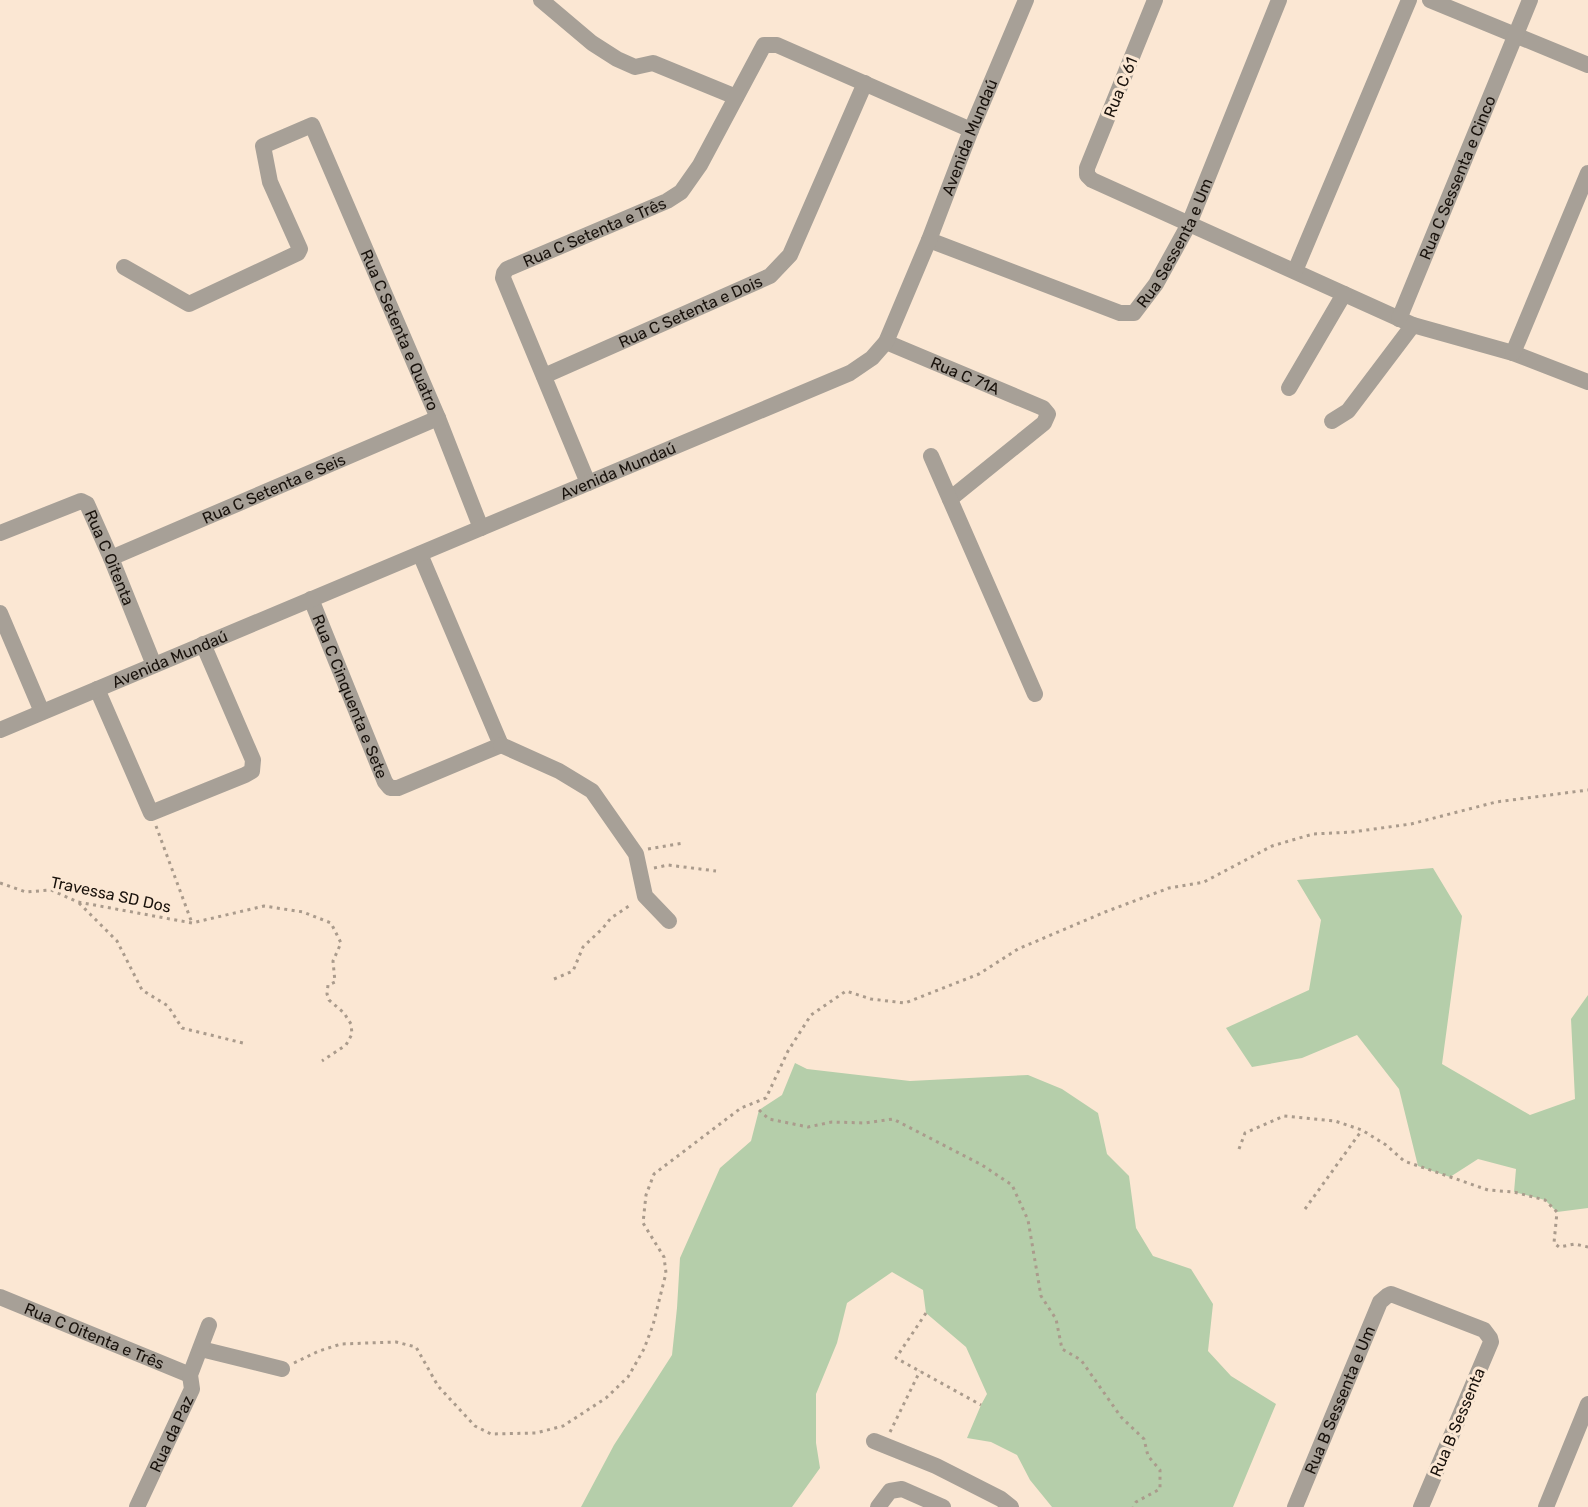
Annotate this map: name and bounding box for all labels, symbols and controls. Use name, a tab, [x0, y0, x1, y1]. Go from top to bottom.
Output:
street label: Rua C 61	[1100, 54, 1141, 120]
street label: Avenida Mundaú	[938, 76, 1001, 198]
street label: Rua C Sessenta e Cinco	[1415, 93, 1500, 262]
street label: Rua Sessenta e Um	[1133, 175, 1216, 311]
street label: Rua C Setenta e Três	[520, 193, 669, 271]
street label: Rua C Setenta e Quatro	[357, 247, 443, 414]
street label: Rua C Setenta e Dois	[616, 272, 765, 352]
street label: Rua C 71A	[928, 353, 1003, 399]
street label: Avenida Mundaú	[557, 438, 679, 504]
street label: Rua C Setenta e Seis	[199, 450, 348, 528]
street label: Rua C Oitenta	[81, 507, 138, 608]
street label: Rua C Cinquenta e Sete	[308, 612, 392, 781]
street label: Avenida Mundaú	[109, 626, 231, 692]
street label: Travessa SD Dos	[49, 872, 173, 917]
street label: Rua C Oitenta e Três	[21, 1299, 167, 1373]
street label: Rua B Sessenta e Um	[1301, 1323, 1379, 1477]
street label: Rua B Sessenta	[1426, 1365, 1489, 1479]
street label: Rua da Paz	[146, 1392, 198, 1475]

